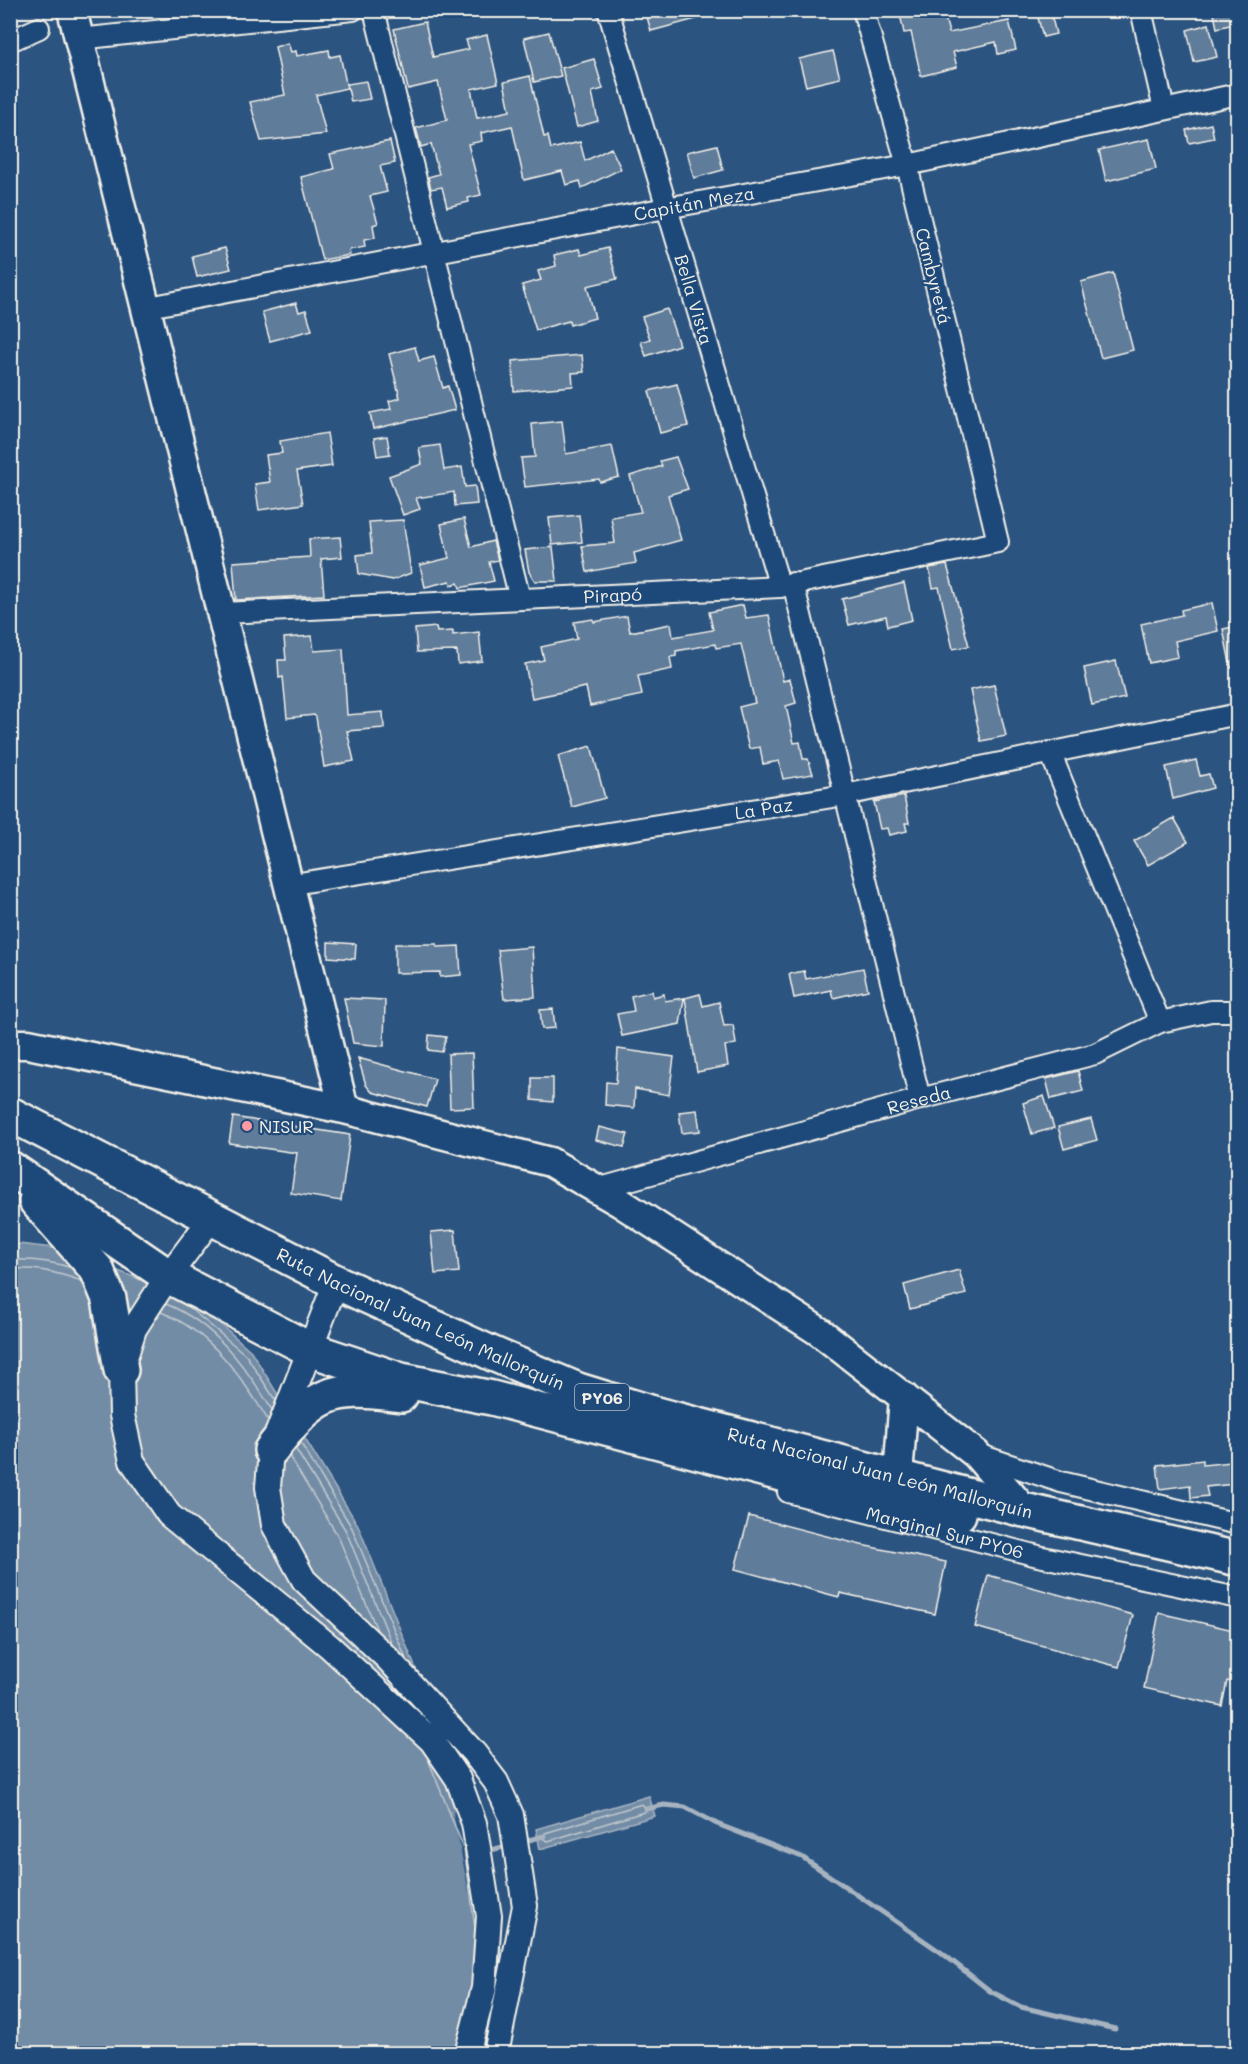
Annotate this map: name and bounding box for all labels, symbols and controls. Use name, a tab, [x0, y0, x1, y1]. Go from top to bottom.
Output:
street label: Capitán Meza	[632, 180, 756, 226]
street label: Cambyretá	[910, 225, 958, 327]
street label: Bella Vista	[669, 251, 719, 348]
street label: Pirapó	[583, 581, 643, 608]
street label: La Paz	[733, 792, 795, 825]
street label: Reseda	[884, 1080, 953, 1120]
place label: NISUR	[259, 1114, 314, 1138]
marker: NISUR	[240, 1119, 254, 1133]
street label: Ruta Nacional Juan León Mallorquín	[273, 1242, 568, 1395]
road number: PY06	[575, 1384, 629, 1410]
street label: Ruta Nacional Juan León Mallorquín	[725, 1421, 1035, 1524]
street label: Marginal Sur PY06	[864, 1501, 1026, 1564]

